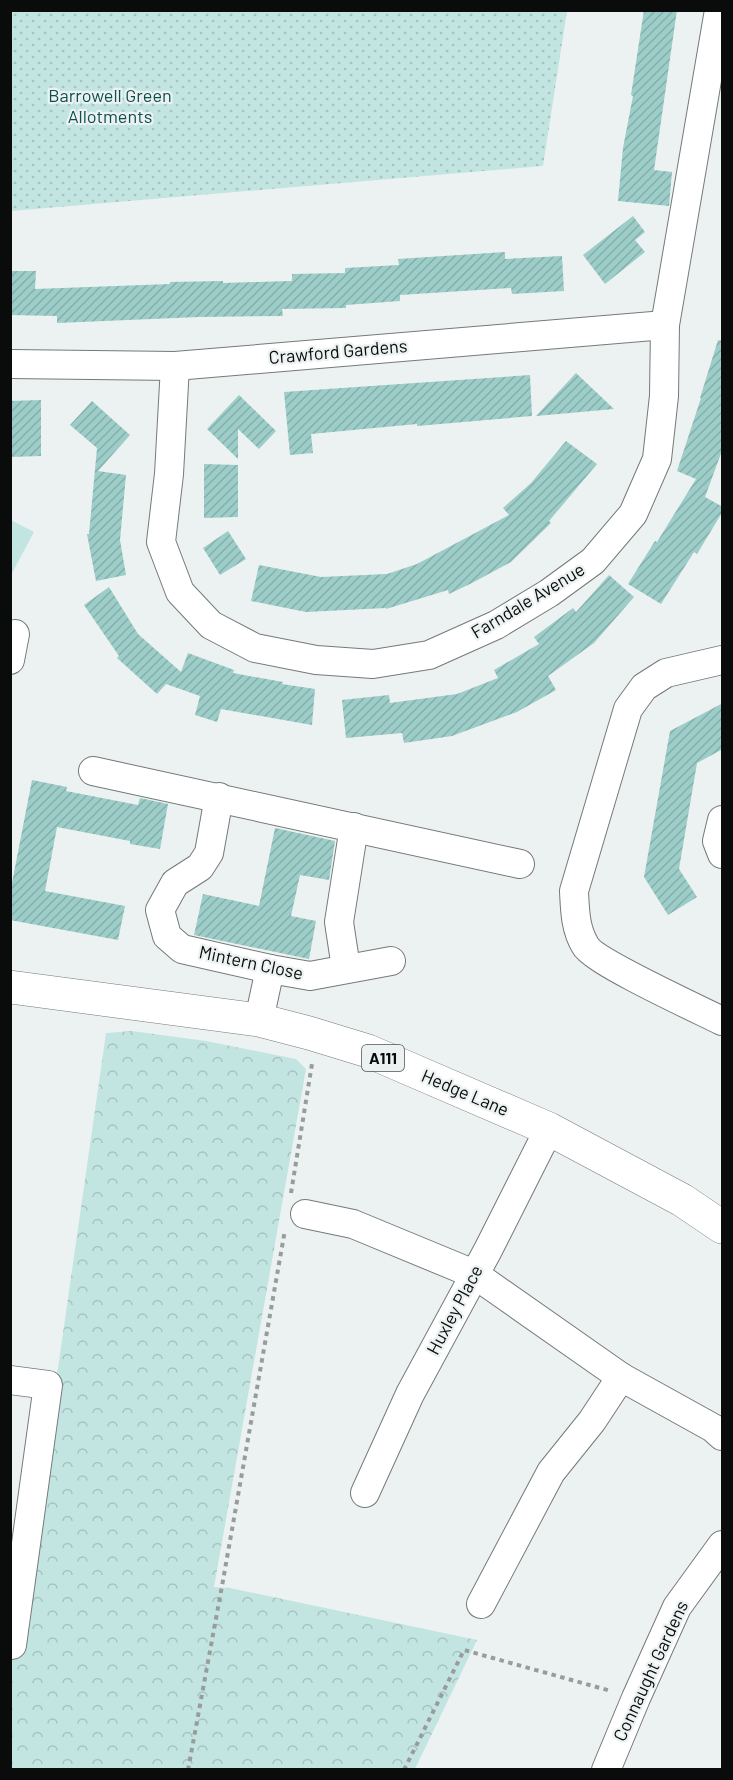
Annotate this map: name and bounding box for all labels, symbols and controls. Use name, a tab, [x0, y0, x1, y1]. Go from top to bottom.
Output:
park label: Barrowell Green Allotments	[48, 84, 172, 127]
street label: Crawford Gardens	[268, 334, 408, 368]
street label: Farndale Avenue	[467, 558, 588, 643]
street label: Mintern Close	[197, 940, 305, 984]
road number: A111	[362, 1045, 404, 1071]
street label: Hedge Lane	[418, 1064, 512, 1120]
street label: Huxley Place	[421, 1261, 487, 1358]
street label: Connaught Gardens	[608, 1597, 692, 1744]

